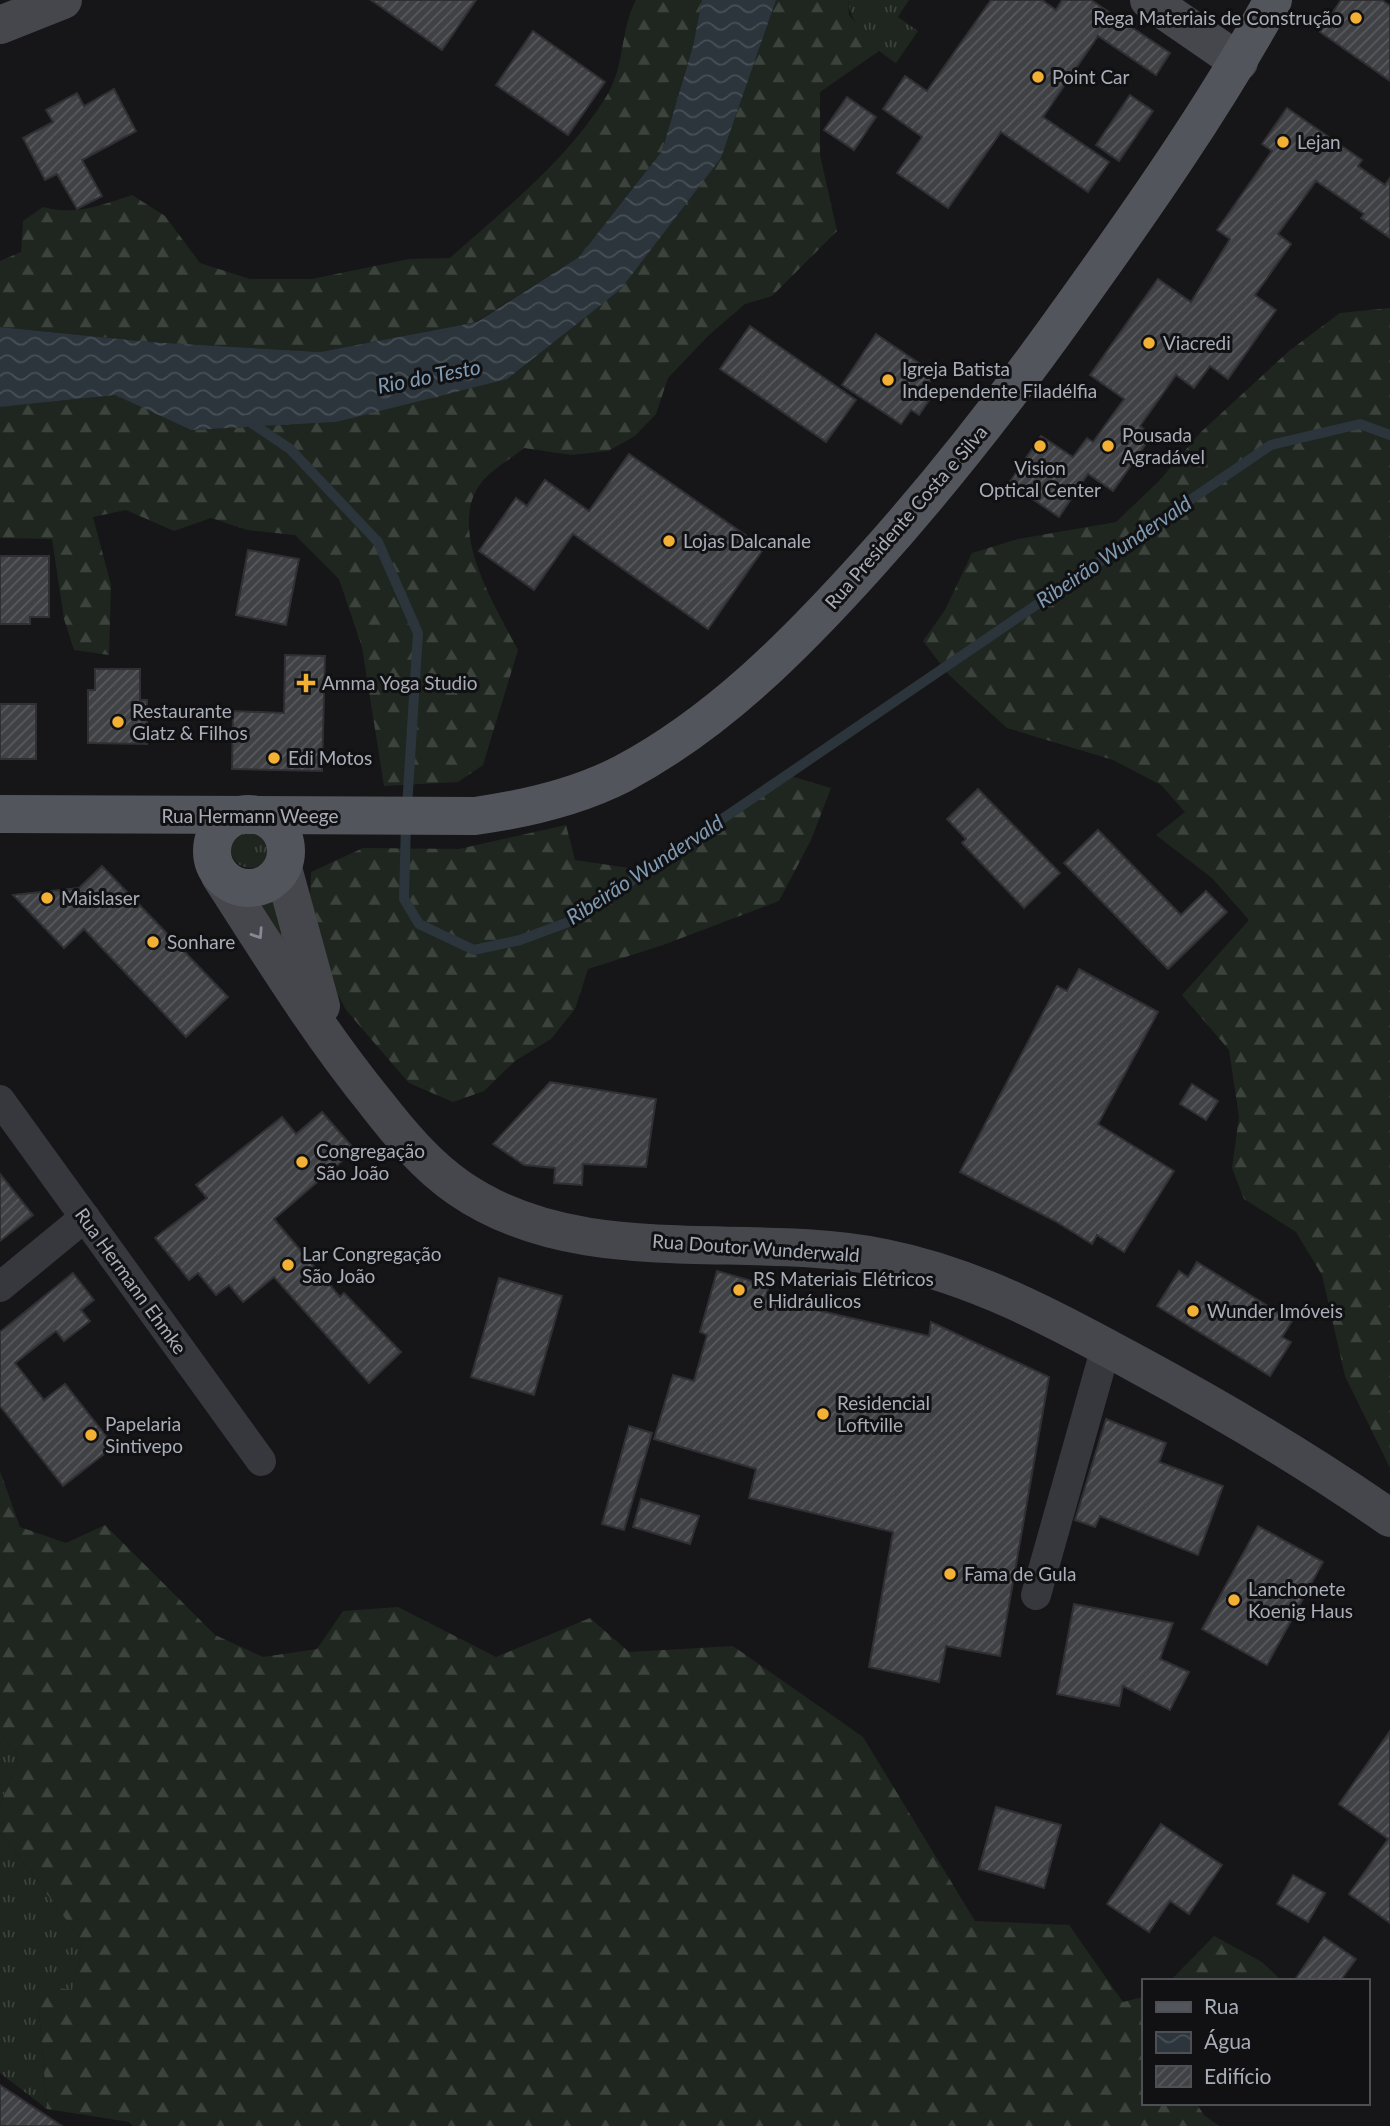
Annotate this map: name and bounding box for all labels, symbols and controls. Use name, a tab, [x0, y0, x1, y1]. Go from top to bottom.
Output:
place label: Rega Materiais de Construção	[1093, 6, 1342, 29]
marker: Rega Materiais de Construção	[1348, 10, 1364, 26]
place label: Point Car	[1052, 65, 1130, 88]
marker: Point Car	[1030, 69, 1046, 85]
place label: Lejan	[1297, 130, 1341, 153]
marker: Lejan	[1275, 134, 1291, 150]
place label: Viacredi	[1163, 331, 1231, 354]
marker: Viacredi	[1141, 335, 1157, 351]
water label: Rio do Testo	[375, 353, 483, 398]
place label: Igreja Batista Independente Filadélfia	[902, 357, 1097, 402]
marker: Igreja Batista Independente Filadélfia	[880, 372, 896, 388]
street label: Rua Presidente Costa e Silva	[820, 420, 992, 613]
place label: Pousada Agradável	[1122, 423, 1205, 468]
marker: Vision Optical Center	[1032, 438, 1048, 454]
marker: Pousada Agradável	[1100, 438, 1116, 454]
place label: Vision Optical Center	[979, 456, 1101, 501]
water label: Ribeirão Wundervald	[1031, 490, 1196, 612]
place label: Lojas Dalcanale	[683, 529, 811, 552]
marker: Lojas Dalcanale	[661, 533, 677, 549]
place label: Amma Yoga Studio	[322, 671, 478, 694]
marker: Amma Yoga Studio	[296, 673, 316, 693]
place label: Restaurante Glatz & Filhos	[132, 699, 248, 744]
marker: Restaurante Glatz & Filhos	[110, 714, 126, 730]
place label: Edi Motos	[288, 746, 372, 769]
marker: Edi Motos	[266, 750, 282, 766]
street label: Rua Hermann Weege	[162, 804, 338, 827]
water label: Ribeirão Wundervald	[561, 809, 727, 929]
place label: Maislaser	[61, 886, 140, 909]
marker: Maislaser	[39, 890, 55, 906]
one-way arrow	[249, 926, 262, 939]
place label: Sonhare	[167, 930, 235, 953]
marker: Sonhare	[145, 934, 161, 950]
place label: Congregação São João	[316, 1139, 425, 1184]
marker: Congregação São João	[294, 1154, 310, 1170]
street label: Rua Hermann Ehmke	[71, 1203, 192, 1358]
street label: Rua Doutor Wunderwald	[652, 1229, 861, 1266]
place label: Lar Congregação São João	[302, 1242, 442, 1287]
marker: Lar Congregação São João	[280, 1257, 296, 1273]
place label: RS Materiais Elétricos e Hidráulicos	[753, 1267, 934, 1312]
marker: RS Materiais Elétricos e Hidráulicos	[731, 1282, 747, 1298]
place label: Wunder Imóveis	[1207, 1299, 1343, 1322]
marker: Wunder Imóveis	[1185, 1303, 1201, 1319]
place label: Residencial Loftville	[837, 1391, 930, 1436]
marker: Residencial Loftville	[815, 1406, 831, 1422]
place label: Papelaria Sintivepo	[105, 1412, 183, 1457]
marker: Papelaria Sintivepo	[83, 1427, 99, 1443]
place label: Fama de Gula	[964, 1562, 1077, 1585]
marker: Fama de Gula	[942, 1566, 958, 1582]
place label: Lanchonete Koenig Haus	[1248, 1577, 1353, 1622]
marker: Lanchonete Koenig Haus	[1226, 1592, 1242, 1608]
legend	[1142, 1979, 1369, 2105]
text: Rua	[1204, 1993, 1239, 2018]
text: Água	[1204, 2028, 1251, 2053]
text: Edifício	[1204, 2063, 1272, 2088]

